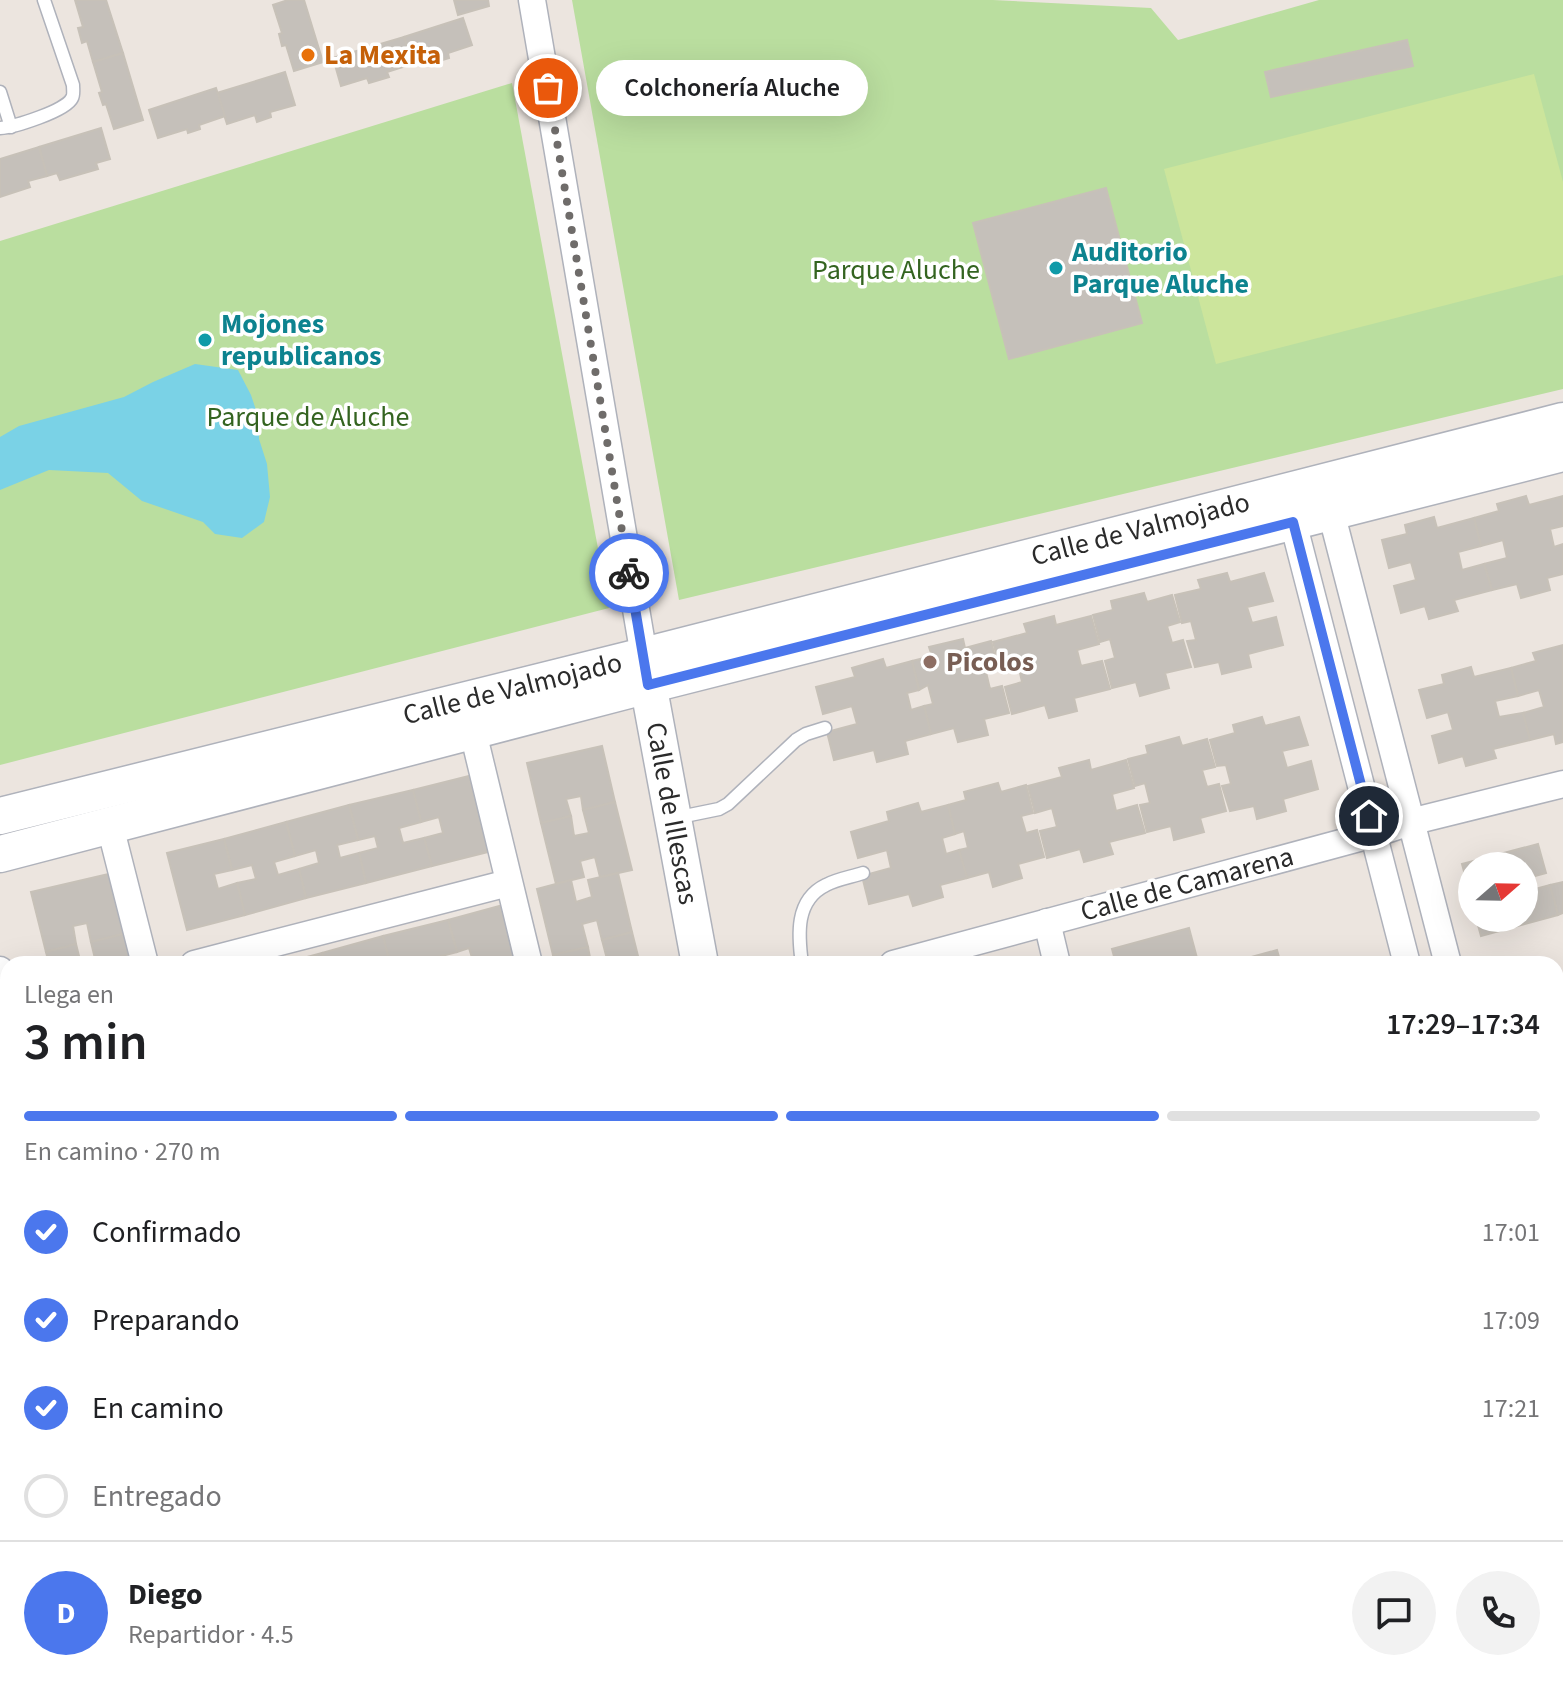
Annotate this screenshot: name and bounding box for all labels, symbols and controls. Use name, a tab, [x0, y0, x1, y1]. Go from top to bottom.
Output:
place label: La Mexita	[324, 35, 441, 75]
marker: La Mexita	[299, 46, 317, 64]
pin	[514, 54, 582, 122]
callout: Colchonería Aluche	[596, 60, 868, 116]
icon: bag	[526, 66, 570, 110]
text: Colchonería Aluche	[624, 69, 840, 106]
place label: Auditorio Parque Aluche	[1071, 232, 1249, 304]
park label: Parque Aluche	[812, 250, 980, 290]
marker: Auditorio Parque Aluche	[1047, 259, 1065, 277]
place label: Mojones republicanos	[221, 304, 382, 376]
marker: Mojones republicanos	[196, 331, 214, 349]
park label: Parque de Aluche	[207, 397, 409, 437]
street label: Calle de Valmojado	[1027, 482, 1254, 576]
courier	[589, 533, 669, 613]
icon: bike	[607, 551, 651, 595]
street label: Calle de Valmojado	[399, 642, 626, 735]
place label: Picolos	[946, 642, 1034, 682]
marker: Picolos	[921, 653, 939, 671]
street label: Calle de Illescas	[636, 719, 709, 908]
pin	[1335, 782, 1403, 850]
icon: home	[1347, 794, 1391, 838]
street label: Calle de Camarena	[1076, 836, 1298, 932]
north arrow	[1458, 852, 1538, 932]
map controls	[1458, 852, 1538, 932]
text: Llega en	[24, 976, 114, 1013]
text: 17:29–17:34	[1386, 1003, 1540, 1046]
text: 3 min	[24, 1006, 148, 1080]
text: En camino · 270 m	[24, 1133, 220, 1170]
icon: check	[24, 1210, 68, 1254]
text: Confirmado	[92, 1211, 241, 1254]
text: 17:01	[1482, 1214, 1540, 1251]
icon: check	[24, 1298, 68, 1342]
text: Preparando	[92, 1299, 239, 1342]
text: 17:09	[1482, 1302, 1540, 1339]
icon: check	[24, 1386, 68, 1430]
text: En camino	[92, 1387, 224, 1430]
text: 17:21	[1482, 1390, 1540, 1427]
text: Entregado	[92, 1475, 222, 1518]
button: chat	[1352, 1571, 1436, 1655]
button: phone	[1456, 1571, 1540, 1655]
text: Diego	[128, 1573, 203, 1616]
text: D	[56, 1592, 76, 1635]
text: Repartidor · 4.5	[128, 1616, 294, 1653]

